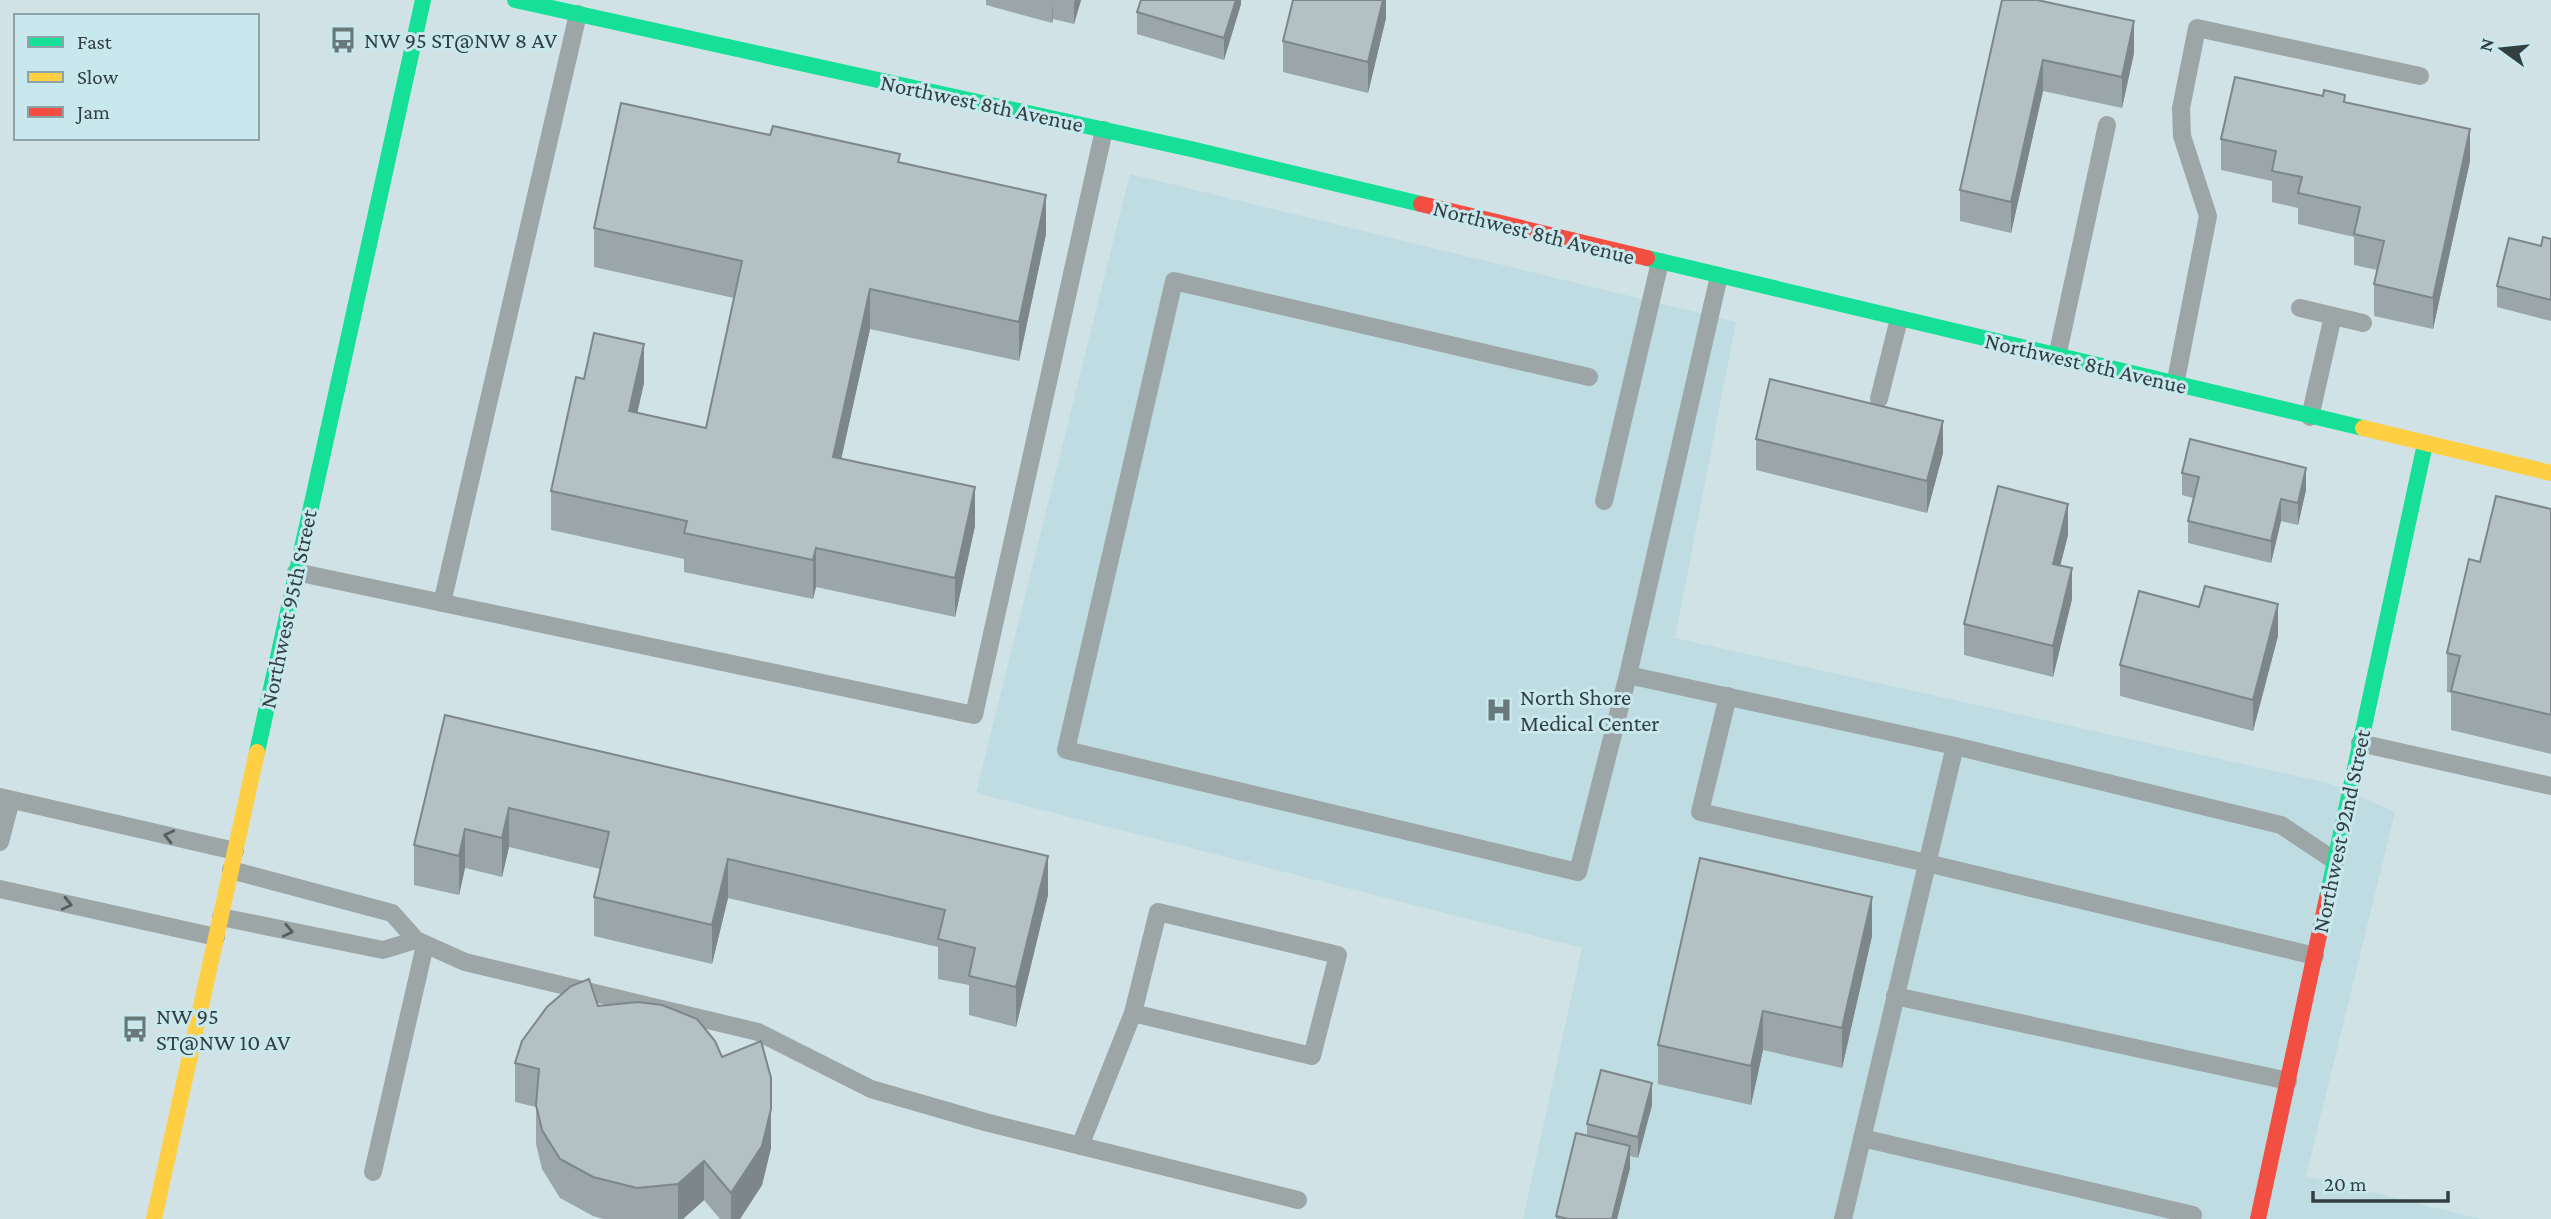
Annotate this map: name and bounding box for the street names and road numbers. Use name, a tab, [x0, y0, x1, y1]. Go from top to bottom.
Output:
street label: Northwest 8th Avenue	[878, 69, 1086, 137]
street label: Northwest 8th Avenue	[1431, 194, 1637, 270]
street label: Northwest 8th Avenue	[1982, 327, 2190, 399]
street label: Northwest 95th Street	[254, 507, 322, 711]
street label: Northwest 92nd Street	[2307, 727, 2375, 935]

